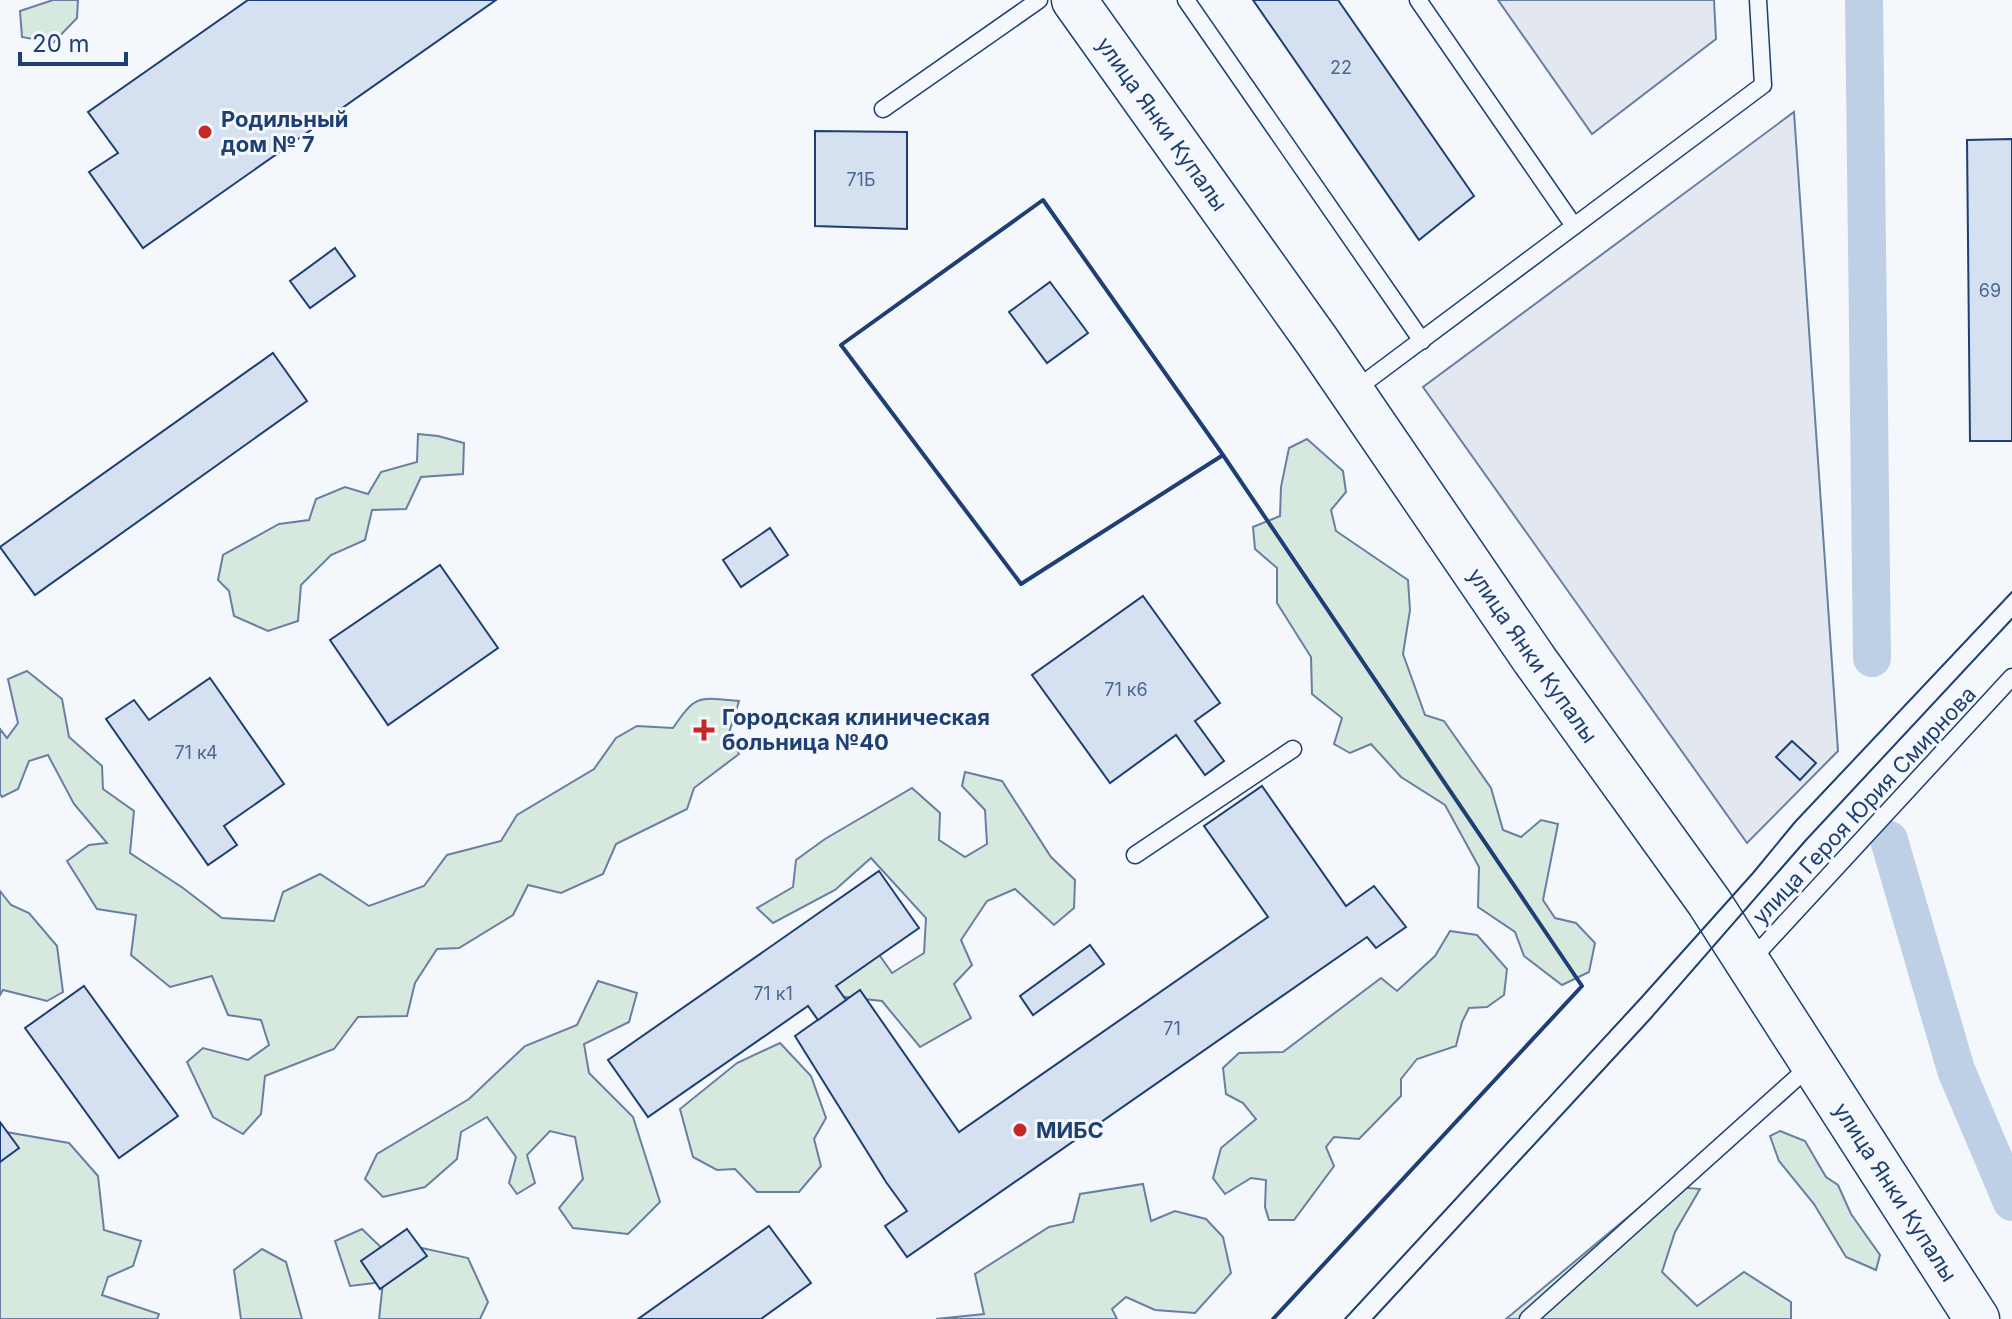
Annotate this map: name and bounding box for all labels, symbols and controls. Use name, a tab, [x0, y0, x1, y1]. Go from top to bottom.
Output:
scale bar	[20, 16, 126, 66]
text: 20 m	[32, 29, 90, 58]
street label: улица Янки Купалы	[1091, 32, 1233, 216]
house number: 22	[1330, 57, 1352, 78]
place label: Родильный дом № 7	[221, 106, 348, 157]
marker: Родильный дом № 7	[196, 123, 214, 141]
house number: 71Б	[846, 169, 876, 190]
house number: 69	[1979, 280, 2001, 301]
street label: улица Янки Купалы	[1463, 563, 1603, 748]
house number: 71 к6	[1104, 679, 1148, 700]
street label: улица Героя Юрия Смирнова	[1747, 681, 1981, 929]
place label: Городская клиническая больница №40	[722, 704, 990, 755]
marker: Городская клиническая больница №40	[693, 719, 715, 741]
house number: 71 к4	[174, 742, 218, 763]
house number: 71 к1	[753, 983, 793, 1004]
house number: 71	[1163, 1018, 1181, 1039]
street label: улица Янки Купалы	[1828, 1098, 1962, 1286]
place label: МИБС	[1036, 1117, 1104, 1143]
marker: МИБС	[1011, 1121, 1029, 1139]

